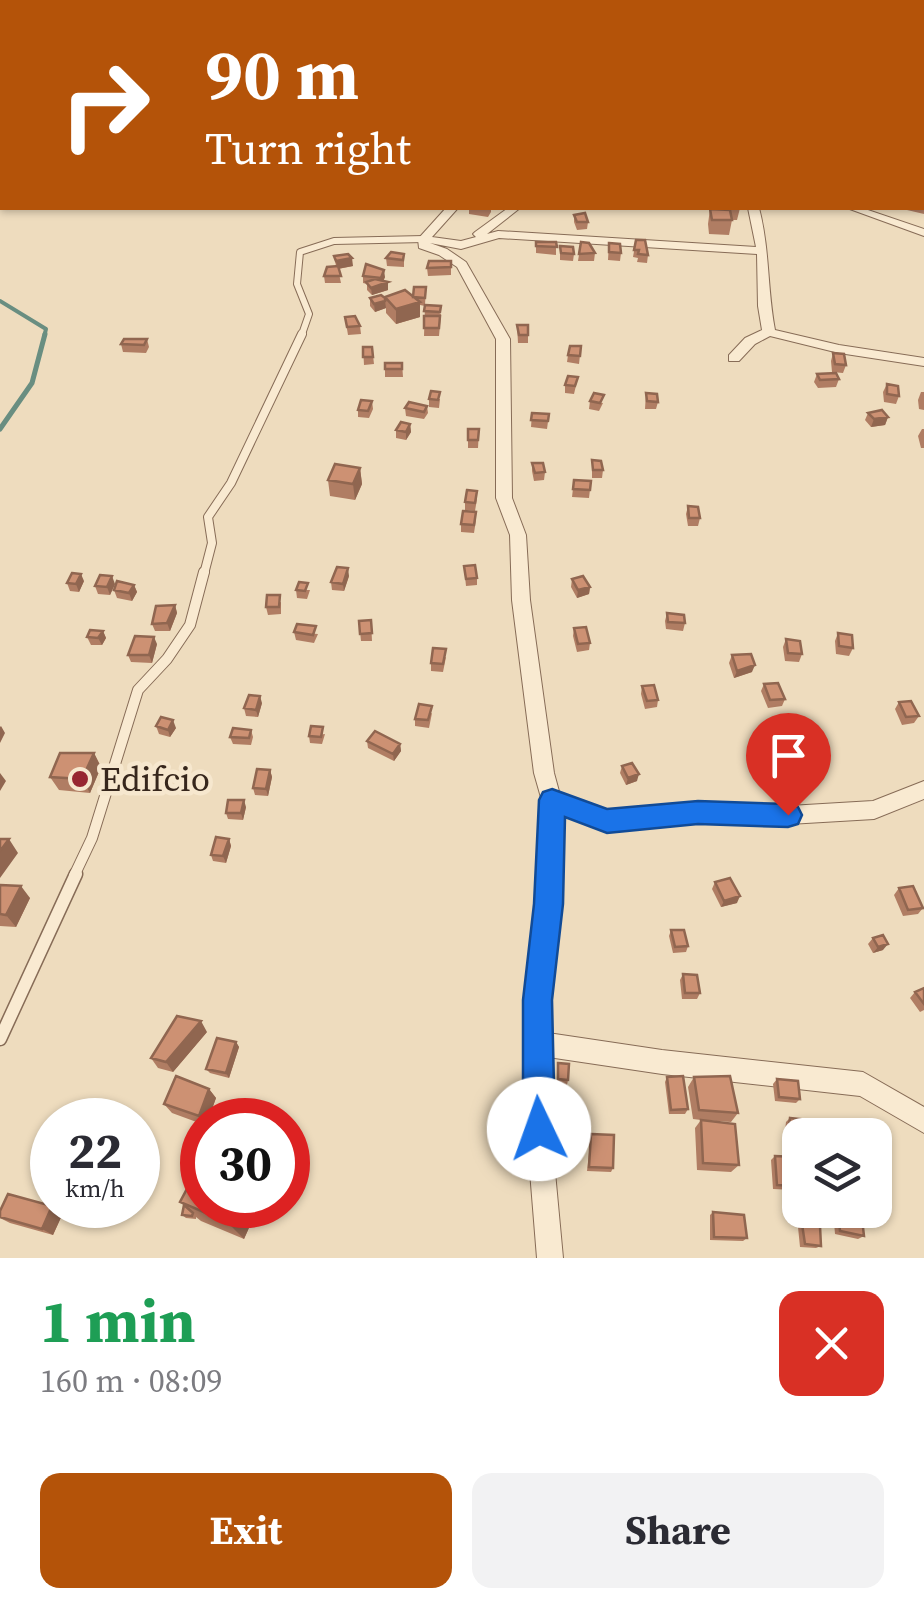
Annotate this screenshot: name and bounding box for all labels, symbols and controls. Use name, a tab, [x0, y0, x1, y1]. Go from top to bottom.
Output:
text: 90 m	[205, 26, 359, 122]
icon: right	[40, 40, 170, 170]
text: Turn right	[205, 117, 411, 179]
pin	[746, 713, 831, 816]
icon: arrive	[761, 728, 816, 783]
place label: Edifcio	[100, 755, 210, 803]
marker: Edifcio	[69, 768, 91, 790]
position arrow	[487, 1077, 591, 1181]
speed limit sign: 30	[180, 1098, 310, 1228]
text: 22	[68, 1116, 122, 1185]
map controls	[782, 1118, 892, 1228]
button: layers	[782, 1118, 892, 1228]
text: km/h	[65, 1171, 125, 1205]
text: 1 min	[40, 1280, 196, 1362]
button: close	[779, 1291, 884, 1396]
text: 160 m · 08:09	[40, 1359, 222, 1403]
button: Exit	[40, 1473, 452, 1588]
button: Share	[472, 1473, 884, 1588]

